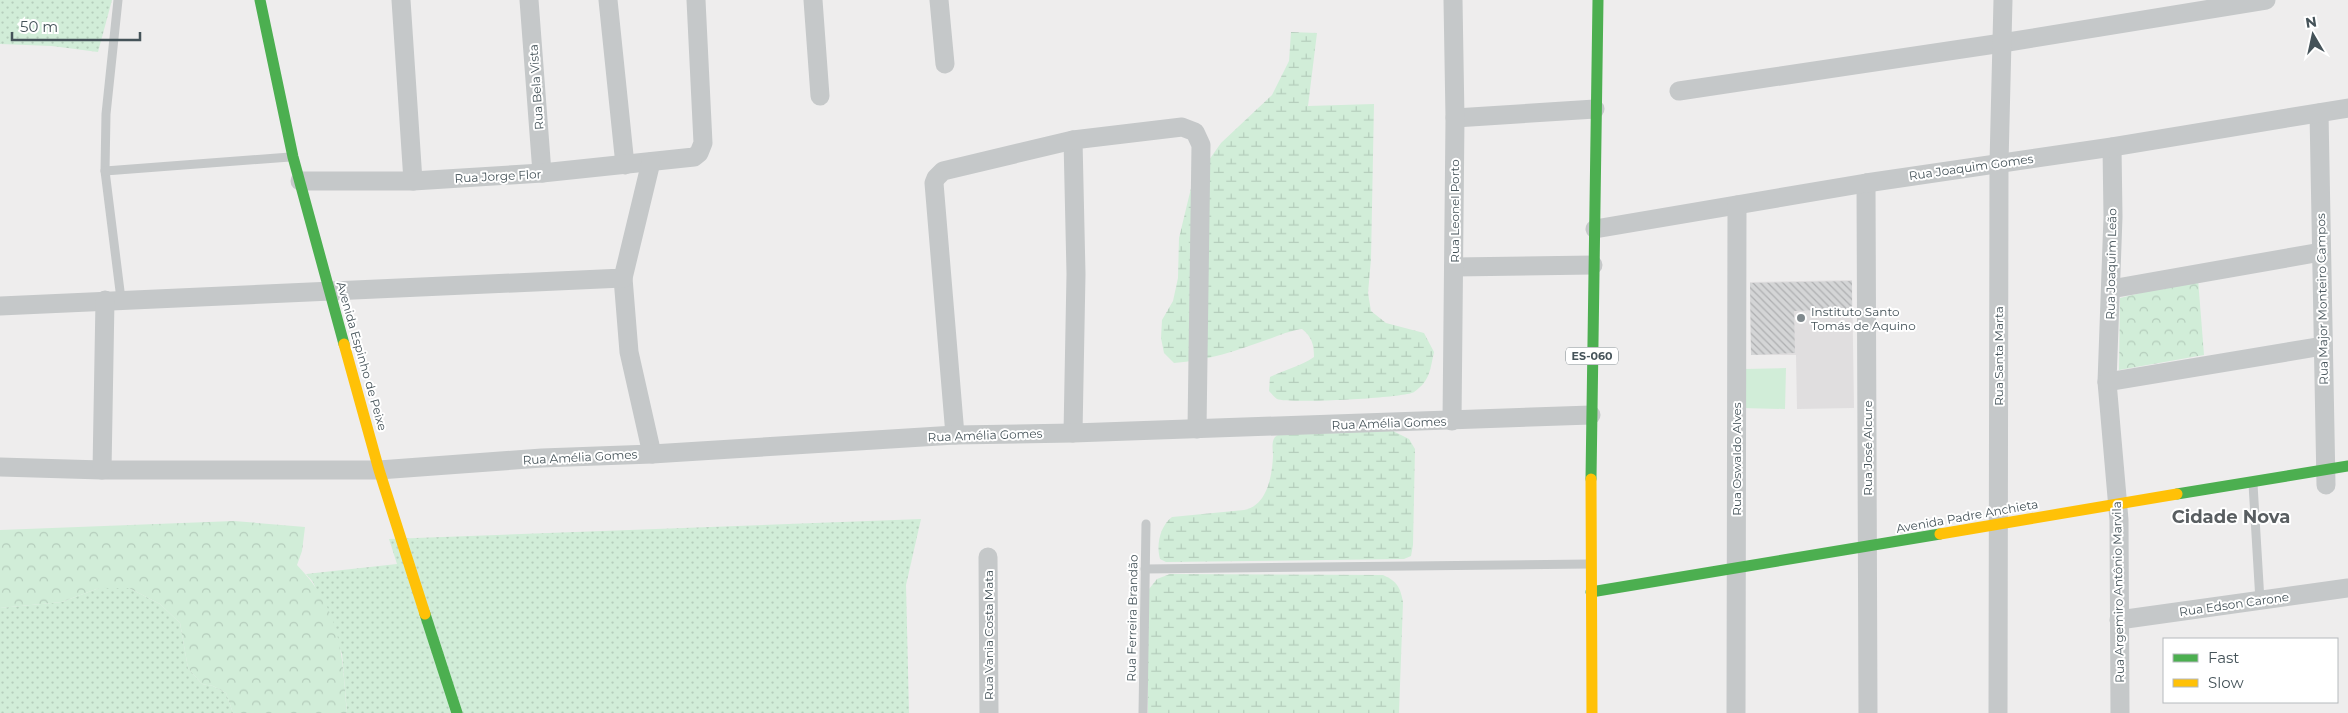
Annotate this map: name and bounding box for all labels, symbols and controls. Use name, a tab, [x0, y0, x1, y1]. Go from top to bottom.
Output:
scale bar	[12, 10, 140, 42]
north arrow	[2288, 10, 2338, 60]
text: N	[2304, 12, 2318, 32]
text: 50 m	[20, 17, 58, 36]
street label: Rua Bela Vista	[526, 44, 546, 130]
street label: Rua Joaquim Gomes	[1908, 151, 2034, 183]
street label: Rua Leonel Porto	[1447, 159, 1462, 263]
street label: Rua Jorge Flor	[454, 166, 542, 186]
street label: Rua Joaquim Leão	[2103, 208, 2119, 320]
street label: Rua Major Monteiro Campos	[2313, 213, 2331, 385]
street label: Avenida Espinho de Peixe	[333, 280, 391, 432]
place label: Instituto Santo Tomás de Aquino	[1811, 304, 1916, 333]
street label: Rua Santa Marta	[1991, 306, 2006, 406]
marker: Instituto Santo Tomás de Aquino	[1795, 312, 1807, 324]
road number: ES-060	[1566, 348, 1618, 364]
street label: Rua José Alcure	[1860, 400, 1875, 496]
street label: Rua Oswaldo Alves	[1729, 402, 1744, 516]
street label: Rua Amélia Gomes	[1331, 413, 1447, 432]
street label: Rua Amélia Gomes	[927, 425, 1043, 444]
street label: Rua Amélia Gomes	[522, 446, 638, 467]
street label: Avenida Padre Anchieta	[1895, 496, 2039, 536]
street label: Rua Argemiro Antônio Marvila	[2109, 501, 2127, 683]
district label: Cidade Nova	[2172, 506, 2290, 528]
street label: Rua Ferreira Brandão	[1123, 554, 1141, 682]
street label: Rua Vania Costa Mata	[981, 570, 996, 700]
street label: Rua Edson Carone	[2178, 589, 2290, 619]
legend	[2163, 638, 2338, 703]
text: Fast	[2208, 648, 2239, 667]
text: Slow	[2208, 673, 2244, 692]

